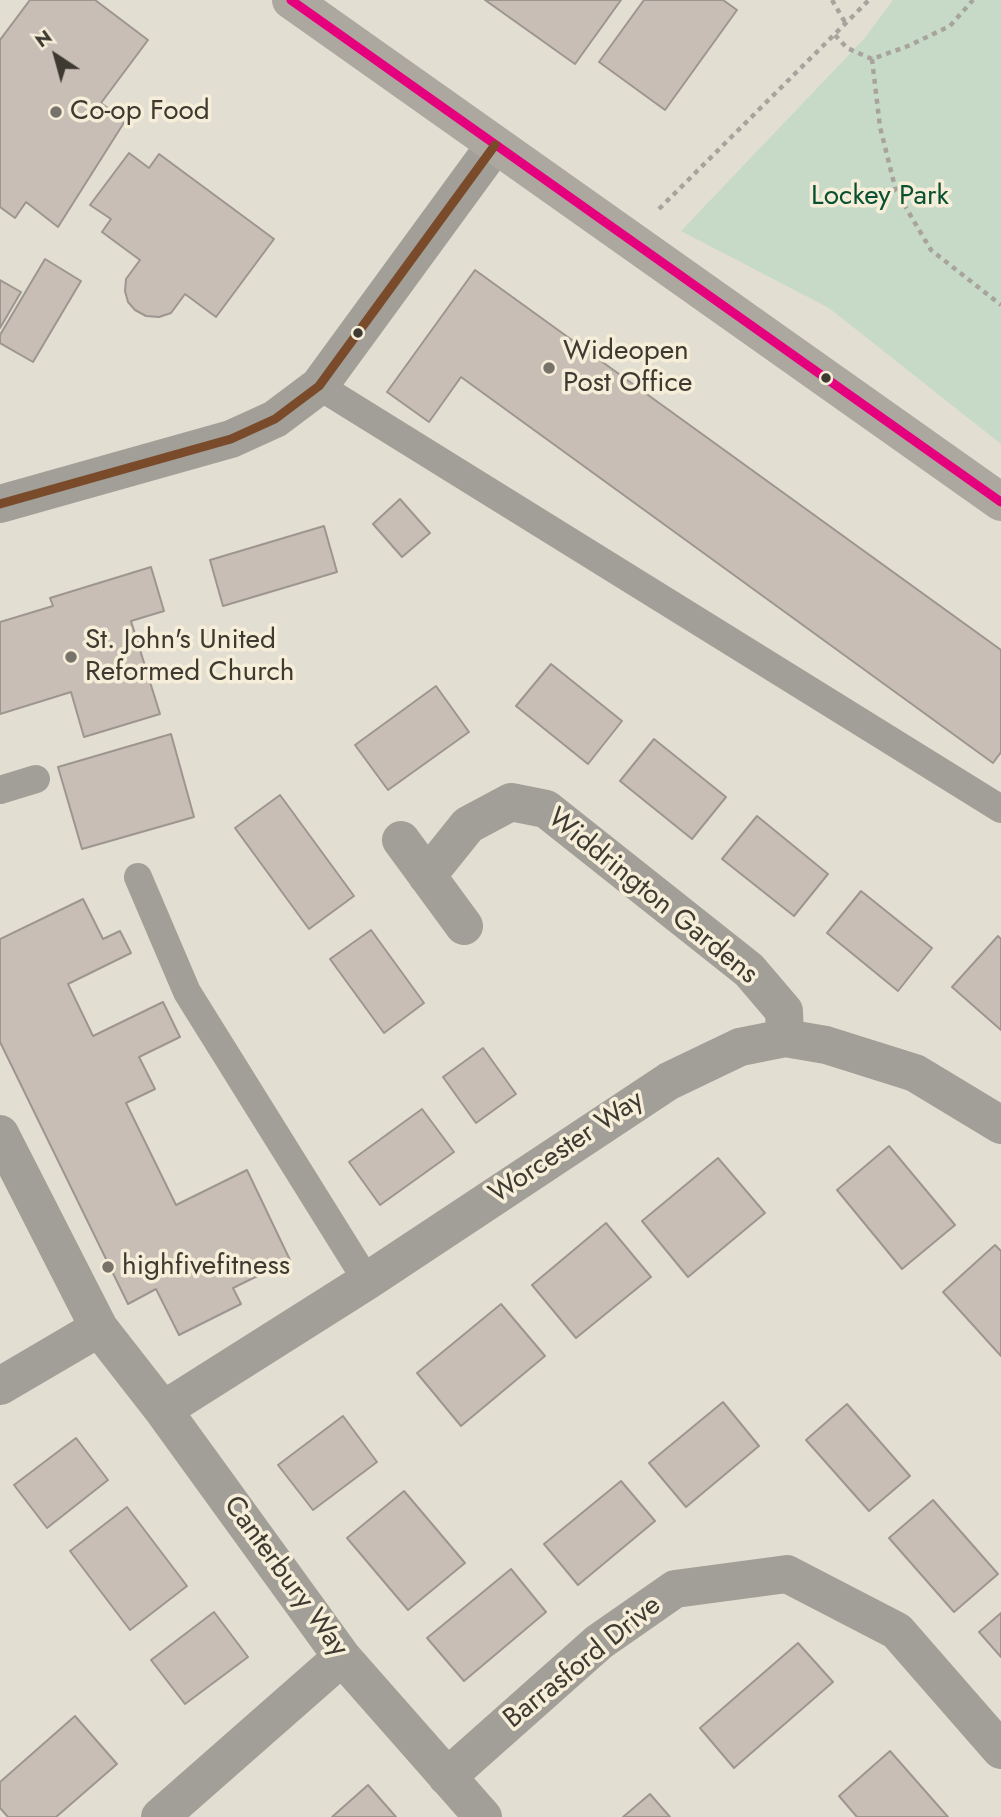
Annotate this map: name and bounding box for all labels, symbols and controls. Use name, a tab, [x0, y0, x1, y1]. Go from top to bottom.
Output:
north arrow	[21, 21, 91, 91]
text: N	[29, 23, 57, 54]
place label: Co-op Food	[70, 95, 210, 129]
marker: Co-op Food	[48, 104, 64, 120]
park label: Lockey Park	[811, 180, 949, 214]
unlabelled marker	[351, 326, 365, 340]
place label: Wideopen Post Office	[563, 335, 692, 401]
marker: Wideopen Post Office	[541, 360, 557, 376]
unlabelled marker	[819, 371, 833, 385]
place label: St. John's United Reformed Church	[85, 624, 294, 690]
marker: St. John's United Reformed Church	[63, 649, 79, 665]
street label: Widdrington Gardens	[540, 802, 764, 992]
street label: Worcester Way	[484, 1084, 650, 1212]
place label: highfivefitness	[122, 1250, 290, 1284]
marker: highfivefitness	[100, 1259, 116, 1275]
street label: Canterbury Way	[215, 1490, 355, 1664]
street label: Barrasford Drive	[498, 1589, 668, 1737]

